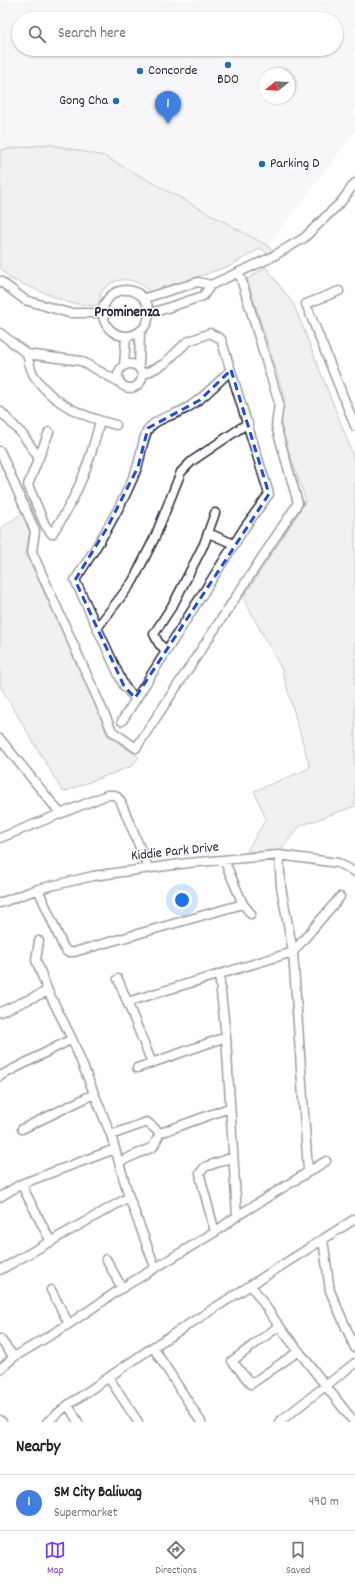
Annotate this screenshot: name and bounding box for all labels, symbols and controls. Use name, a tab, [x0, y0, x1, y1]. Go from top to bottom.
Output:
search box	[12, 12, 343, 56]
icon: search	[26, 23, 48, 45]
text: Search here	[58, 23, 126, 45]
marker: BDO	[223, 60, 233, 70]
place label: Concorde	[148, 61, 197, 81]
marker: Concorde	[135, 66, 145, 76]
north arrow	[259, 68, 295, 104]
place label: BDO	[217, 70, 239, 90]
place label: Gong Cha	[59, 91, 108, 111]
pin: 1	[155, 91, 181, 124]
marker: Gong Cha	[111, 96, 121, 106]
place label: Parking D	[270, 154, 319, 174]
marker: Parking D	[257, 159, 267, 169]
district label: Prominenza	[94, 302, 161, 324]
street label: Kiddie Park Drive	[130, 837, 220, 867]
your location	[172, 890, 192, 910]
text: Nearby	[16, 1436, 60, 1460]
text: SM City Baliwag	[54, 1482, 142, 1504]
text: 1	[28, 1493, 30, 1512]
text: 490 m	[309, 1493, 339, 1512]
text: Supermarket	[54, 1504, 118, 1523]
tab: Map	[44, 1539, 66, 1579]
tab: Directions	[155, 1539, 197, 1579]
tab: Saved	[286, 1539, 311, 1579]

